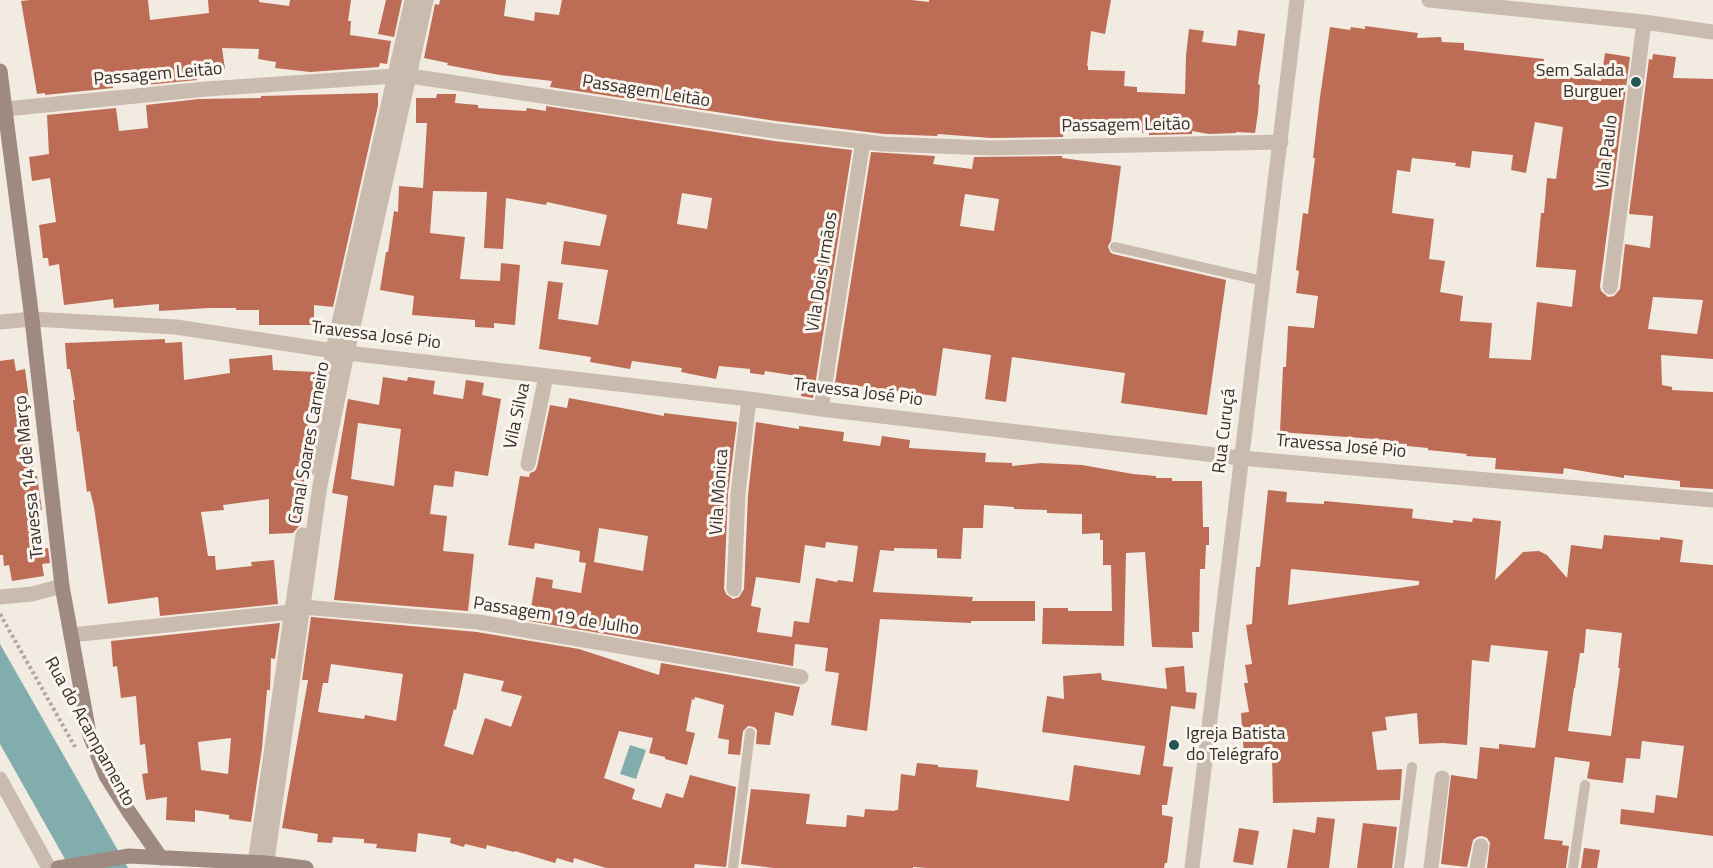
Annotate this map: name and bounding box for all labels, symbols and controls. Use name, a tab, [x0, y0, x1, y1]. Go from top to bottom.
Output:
street label: Passagem Leitão	[93, 59, 223, 91]
place label: Sem Salada Burguer	[1536, 61, 1624, 104]
street label: Passagem Leitão	[581, 71, 711, 113]
marker: Sem Salada Burguer	[1629, 75, 1643, 89]
street label: Passagem Leitão	[1061, 114, 1191, 138]
street label: Vila Paulo	[1593, 114, 1623, 190]
street label: Vila Dois Irmãos	[803, 210, 843, 334]
street label: Travessa José Pio	[310, 317, 442, 355]
street label: Canal Soares Carneiro	[285, 360, 335, 526]
street label: Travessa José Pio	[792, 374, 924, 412]
street label: Vila Silva	[500, 381, 536, 451]
street label: Rua Curuçá	[1209, 387, 1241, 475]
street label: Travessa 14 de Março	[11, 394, 49, 560]
street label: Travessa José Pio	[1275, 431, 1407, 463]
street label: Vila Mônica	[706, 448, 734, 536]
street label: Passagem 19 de Julho	[472, 593, 640, 641]
street label: Rua do Acampamento	[39, 654, 139, 810]
place label: Igreja Batista do Telégrafo	[1186, 724, 1286, 766]
marker: Igreja Batista do Telégrafo	[1167, 738, 1181, 752]

